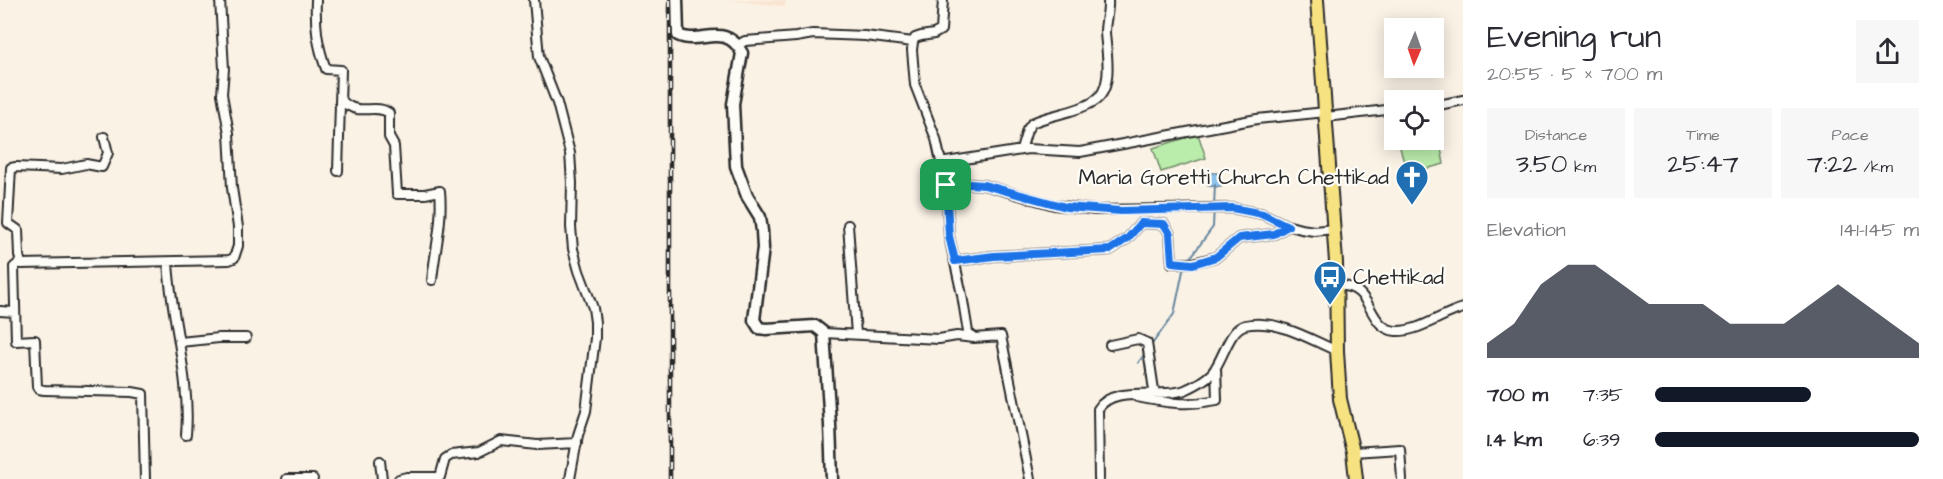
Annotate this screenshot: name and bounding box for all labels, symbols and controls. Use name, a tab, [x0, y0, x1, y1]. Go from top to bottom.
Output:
text: Evening run	[1487, 14, 1661, 60]
north arrow	[1384, 18, 1444, 78]
map controls	[1384, 18, 1444, 150]
button: share	[1856, 20, 1919, 83]
text: 20:55 · 5 × 700 m	[1487, 60, 1662, 88]
button: locate	[1384, 90, 1444, 150]
text: Distance	[1525, 124, 1587, 146]
text: Time	[1686, 124, 1720, 146]
text: Pace	[1831, 124, 1869, 146]
text: 3.50	[1516, 146, 1568, 182]
text: 25:47	[1667, 146, 1739, 182]
text: 7:22	[1807, 146, 1857, 182]
text: km	[1568, 156, 1596, 178]
text: /km	[1857, 156, 1893, 178]
pin	[920, 159, 971, 210]
church icon: Maria Goretti Church Chettikad	[1394, 159, 1430, 206]
place label: Maria Goretti Church Chettikad	[1078, 163, 1389, 192]
icon: arrive	[929, 168, 962, 201]
text: Elevation	[1487, 216, 1566, 244]
text: 141–145 m	[1840, 216, 1919, 244]
bus stop icon: Chettikad	[1312, 259, 1348, 306]
place label: Chettikad	[1353, 263, 1444, 292]
text: 700 m	[1487, 381, 1548, 409]
text: 7:35	[1583, 381, 1623, 409]
text: 1.4 km	[1487, 426, 1542, 454]
text: 6:39	[1583, 426, 1620, 454]

